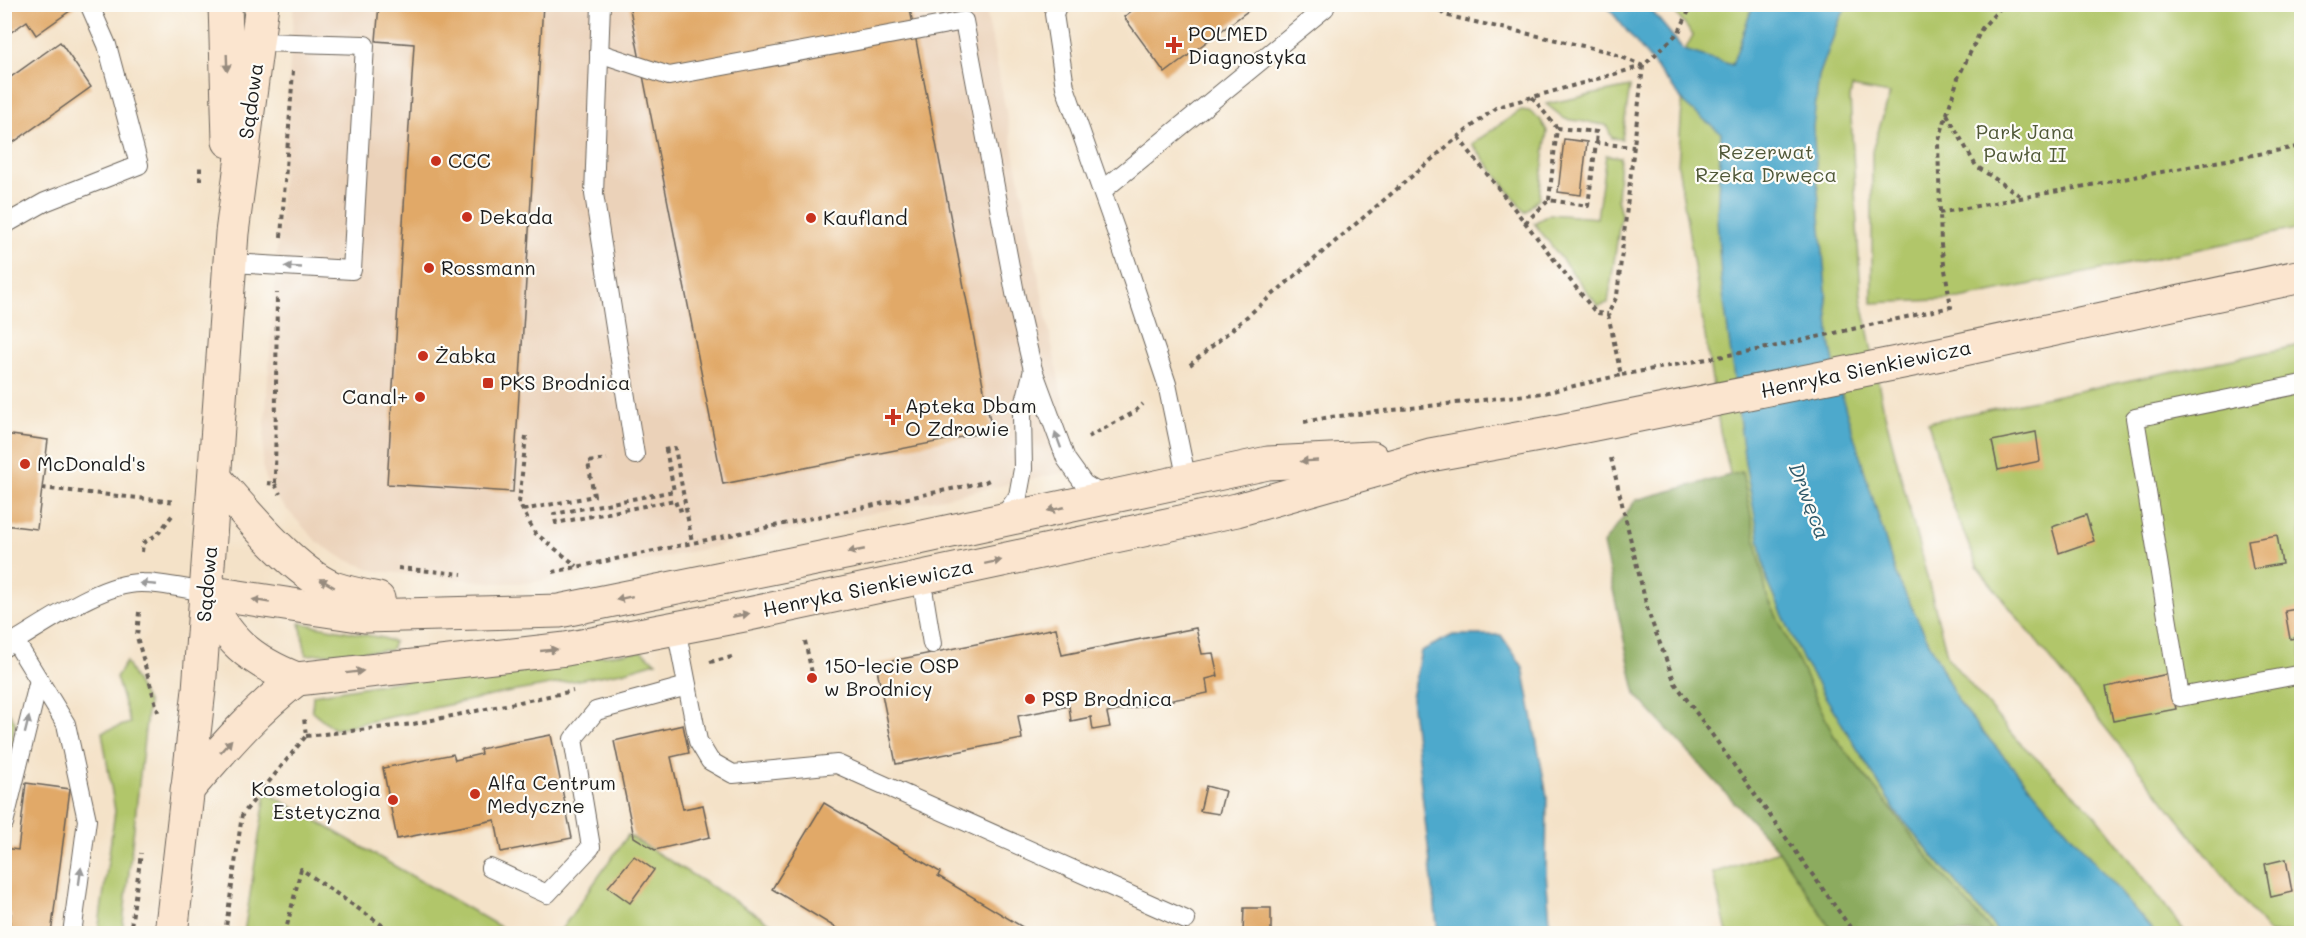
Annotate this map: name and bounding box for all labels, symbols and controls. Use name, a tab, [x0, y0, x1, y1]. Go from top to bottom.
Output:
place label: POLMED Diagnostyka	[1188, 20, 1307, 69]
marker: POLMED Diagnostyka	[1165, 36, 1183, 54]
one-way arrow	[222, 53, 232, 72]
street label: Sądowa	[232, 61, 268, 140]
park label: Park Jana Pawła II	[1976, 118, 2074, 167]
park label: Rezerwat Rzeka Drwęca	[1695, 138, 1837, 187]
place label: CCC	[448, 147, 491, 173]
marker: CCC	[429, 154, 443, 168]
place label: Dekada	[479, 203, 553, 229]
place label: Kaufland	[823, 204, 908, 230]
marker: Dekada	[460, 210, 474, 224]
marker: Kaufland	[804, 211, 818, 225]
place label: Rossmann	[441, 254, 536, 280]
marker: Rossmann	[422, 261, 436, 275]
one-way arrow	[284, 263, 303, 272]
street label: Henryka Sienkiewicza	[1758, 333, 1973, 403]
place label: Żabka	[435, 342, 497, 368]
marker: Żabka	[416, 349, 430, 363]
place label: PKS Brodnica	[500, 369, 630, 395]
marker: PKS Brodnica	[481, 376, 495, 390]
place label: Canal+	[342, 383, 408, 409]
marker: Canal+	[413, 390, 427, 404]
place label: Apteka Dbam O Zdrowie	[905, 392, 1037, 441]
marker: Apteka Dbam O Zdrowie	[886, 410, 900, 424]
one-way arrow	[1053, 431, 1063, 449]
place label: McDonald's	[37, 450, 146, 476]
marker: McDonald's	[18, 457, 32, 471]
one-way arrow	[1299, 457, 1318, 466]
water label: Drwęca	[1784, 458, 1837, 543]
one-way arrow	[1046, 505, 1065, 514]
street label: Sądowa	[190, 545, 222, 623]
one-way arrow	[847, 547, 866, 556]
street label: Henryka Sienkiewicza	[760, 552, 975, 622]
one-way arrow	[984, 557, 1003, 566]
one-way arrow	[318, 578, 335, 588]
one-way arrow	[138, 579, 157, 589]
one-way arrow	[614, 594, 633, 603]
one-way arrow	[251, 596, 270, 605]
one-way arrow	[731, 610, 750, 619]
one-way arrow	[539, 646, 558, 655]
place label: 150-lecie OSP w Brodnicy	[824, 652, 959, 701]
one-way arrow	[346, 668, 365, 677]
marker: 150-lecie OSP w Brodnicy	[805, 671, 819, 685]
place label: PSP Brodnica	[1042, 685, 1173, 711]
marker: PSP Brodnica	[1023, 692, 1037, 706]
one-way arrow	[23, 716, 33, 734]
one-way arrow	[219, 739, 232, 754]
place label: Alfa Centrum Medyczne	[487, 769, 616, 818]
place label: Kosmetologia Estetyczna	[251, 775, 381, 824]
marker: Alfa Centrum Medyczne	[468, 787, 482, 801]
marker: Kosmetologia Estetyczna	[386, 793, 400, 807]
one-way arrow	[75, 866, 85, 885]

